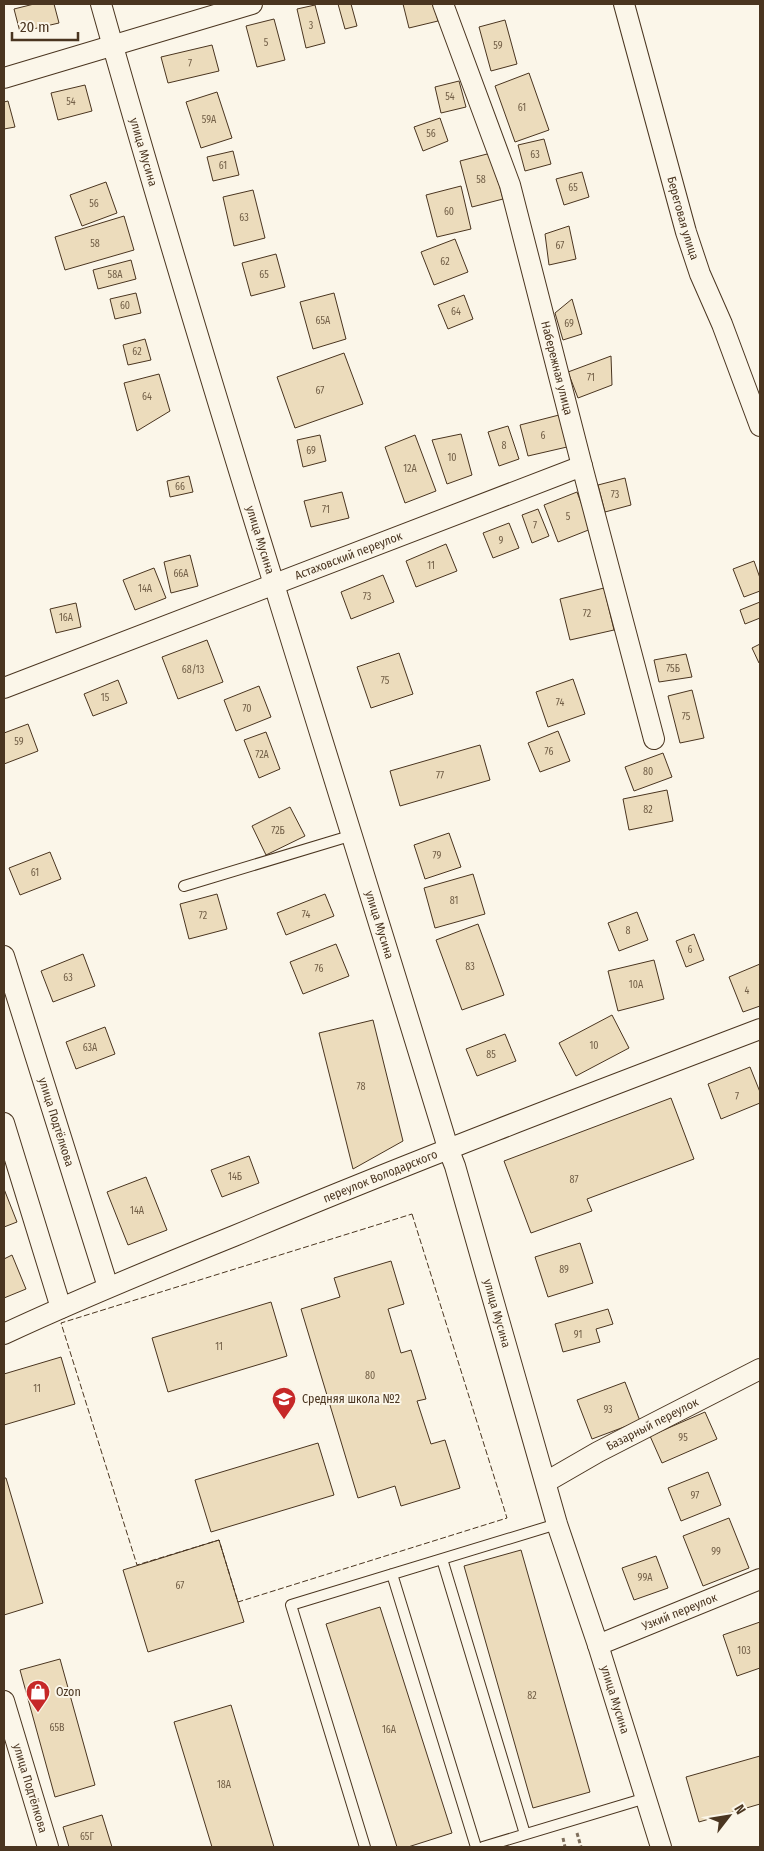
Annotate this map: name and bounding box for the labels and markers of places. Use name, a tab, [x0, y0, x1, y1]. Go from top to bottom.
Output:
school or university icon: Средняя школа №2	[271, 1386, 297, 1420]
place label: Средняя школа №2	[302, 1392, 400, 1406]
shop icon: Ozon	[25, 1679, 51, 1713]
place label: Ozon	[56, 1685, 81, 1699]

